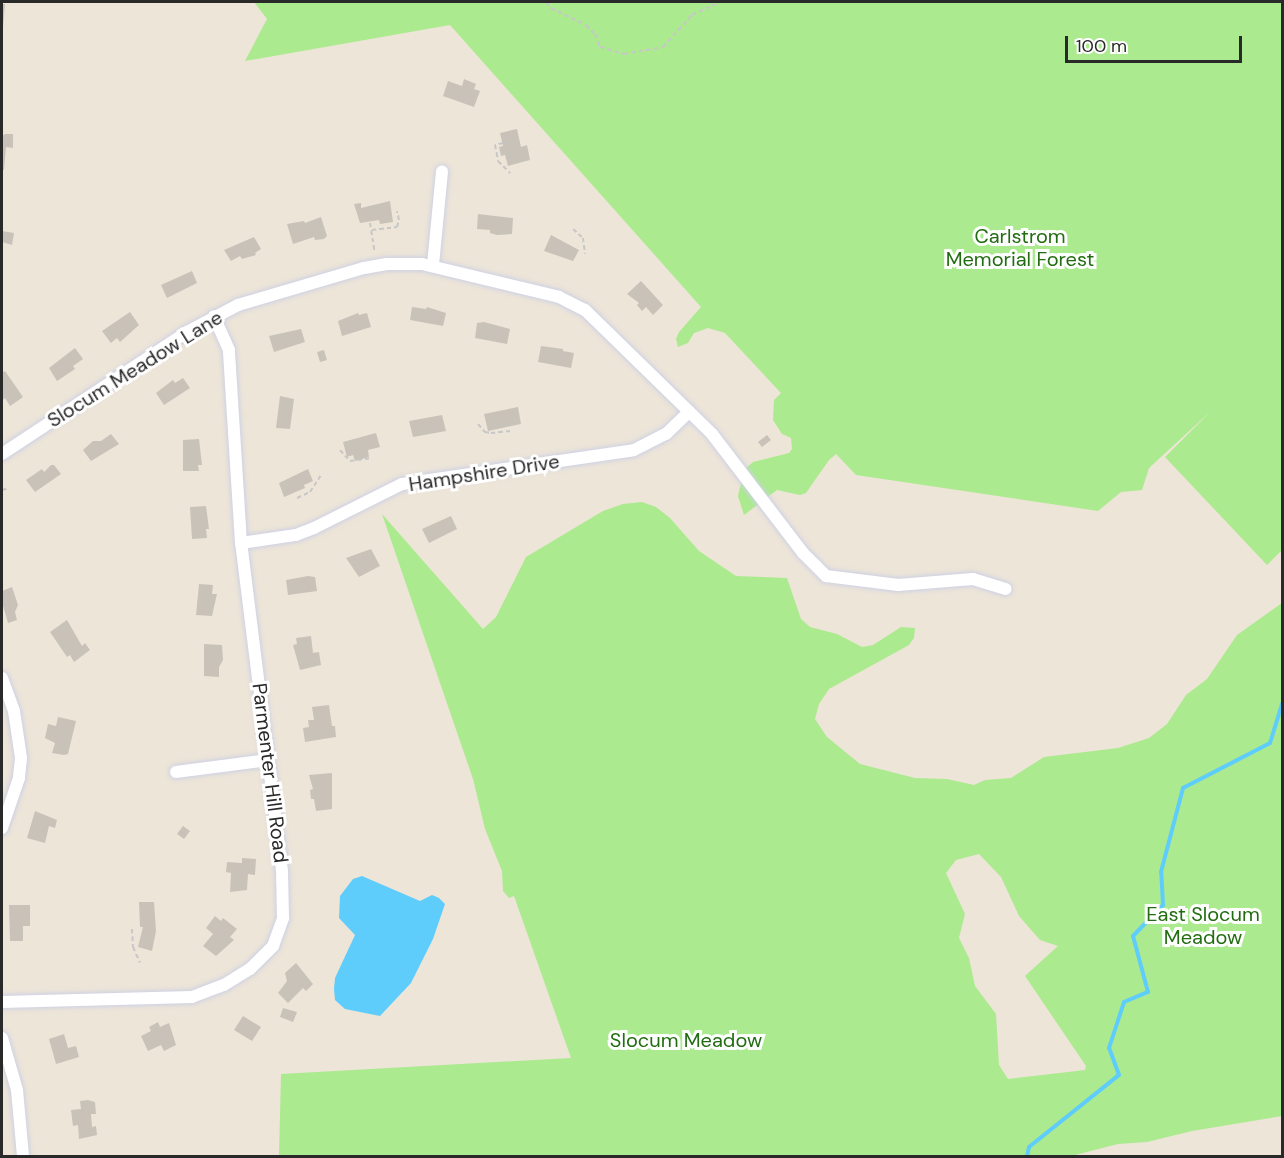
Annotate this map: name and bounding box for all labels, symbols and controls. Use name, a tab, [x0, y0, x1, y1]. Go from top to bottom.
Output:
scale bar	[1068, 24, 1245, 62]
text: 100 m	[1076, 34, 1127, 58]
park label: Carlstrom Memorial Forest	[946, 225, 1094, 272]
street label: Slocum Meadow Lane	[43, 305, 227, 433]
street label: Hampshire Drive	[407, 449, 561, 497]
street label: Parmenter Hill Road	[247, 682, 293, 864]
park label: East Slocum Meadow	[1146, 902, 1260, 949]
park label: Slocum Meadow	[610, 1028, 762, 1052]

